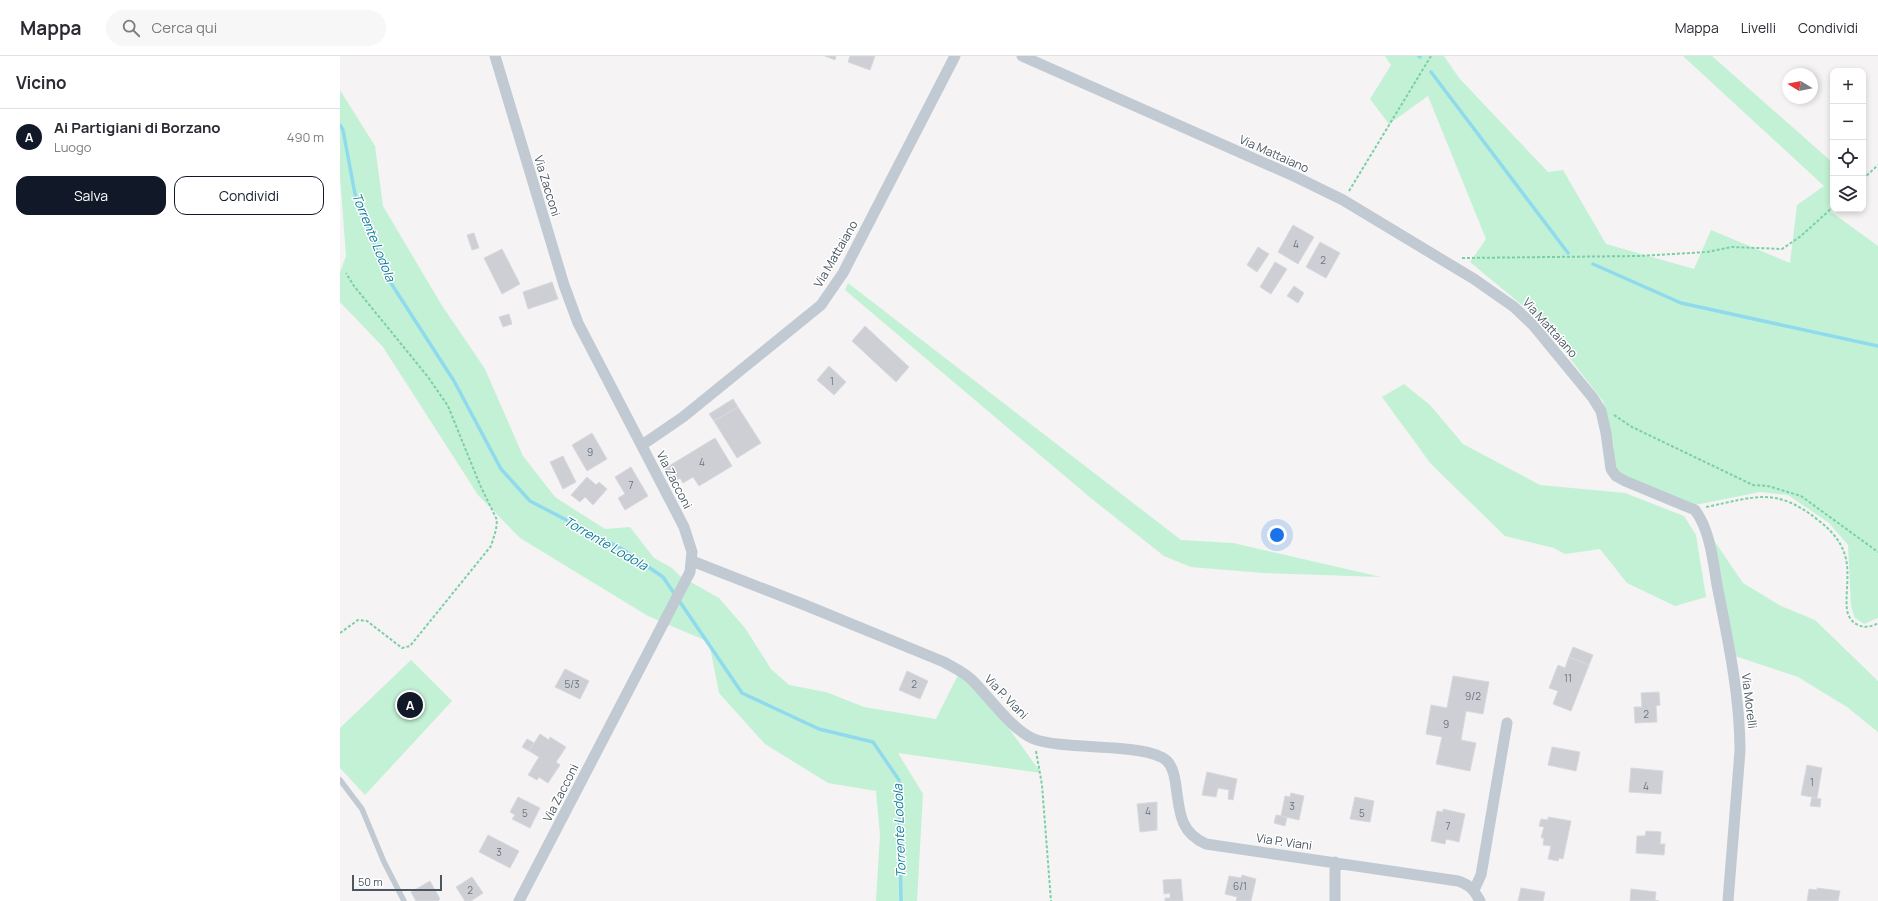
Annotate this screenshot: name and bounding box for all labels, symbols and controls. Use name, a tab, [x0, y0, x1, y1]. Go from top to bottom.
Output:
search box	[106, 10, 386, 46]
text: Mappa	[20, 15, 82, 41]
icon: search	[120, 17, 142, 39]
text: Cerca qui	[152, 17, 217, 38]
text: Mappa	[1675, 18, 1719, 37]
text: Livelli	[1741, 18, 1776, 37]
text: Condividi	[1798, 18, 1858, 37]
north arrow	[1782, 68, 1818, 104]
map controls	[1830, 68, 1866, 212]
button: +	[1830, 68, 1866, 104]
text: Vicino	[16, 71, 67, 94]
button: −	[1830, 104, 1866, 140]
text: Ai Partigiani di Borzano	[54, 117, 221, 138]
text: A	[25, 128, 33, 146]
text: 490 m	[287, 128, 324, 146]
street label: Via Mattaiano	[1237, 131, 1312, 177]
text: Luogo	[54, 138, 91, 156]
button: locate	[1830, 140, 1866, 176]
street label: Via Zacconi	[530, 153, 565, 218]
button: Salva	[16, 176, 166, 215]
button: Condividi	[174, 176, 324, 215]
button: layers	[1830, 176, 1866, 212]
water label: Torrente Lodola	[348, 190, 400, 285]
street label: Via Mattaiano	[809, 217, 862, 290]
house number: 4	[1293, 237, 1299, 251]
house number: 2	[1320, 253, 1326, 267]
street label: Via Mattaiano	[1519, 294, 1582, 361]
house number: 1	[830, 374, 834, 388]
house number: 9	[587, 445, 593, 459]
street label: Via Zacconi	[653, 448, 696, 512]
house number: 4	[699, 455, 705, 469]
house number: 7	[628, 478, 634, 492]
water label: Torrente Lodola	[561, 512, 652, 575]
your location	[1267, 525, 1287, 545]
street label: Via P. Viani	[981, 671, 1032, 723]
house number: 11	[1564, 671, 1572, 685]
street label: Via Morelli	[1738, 672, 1761, 730]
house number: 5/3	[564, 677, 580, 691]
house number: 2	[911, 677, 917, 691]
house number: 9/2	[1465, 689, 1481, 703]
pin: A	[397, 690, 423, 720]
house number: 2	[1643, 707, 1649, 721]
house number: 9	[1443, 717, 1449, 731]
street label: Via Zacconi	[539, 761, 582, 825]
house number: 1	[1810, 775, 1814, 789]
house number: 4	[1643, 779, 1649, 793]
water label: Torrente Lodola	[888, 783, 910, 878]
house number: 3	[1289, 799, 1295, 813]
house number: 4	[1145, 804, 1151, 818]
house number: 5	[522, 806, 528, 820]
house number: 5	[1359, 806, 1365, 820]
house number: 7	[1445, 819, 1451, 833]
street label: Via P. Viani	[1255, 829, 1313, 854]
house number: 3	[496, 845, 502, 859]
scale bar	[352, 873, 442, 892]
text: 50 m	[358, 874, 383, 889]
house number: 6/1	[1233, 879, 1247, 893]
house number: 2	[467, 883, 473, 897]

